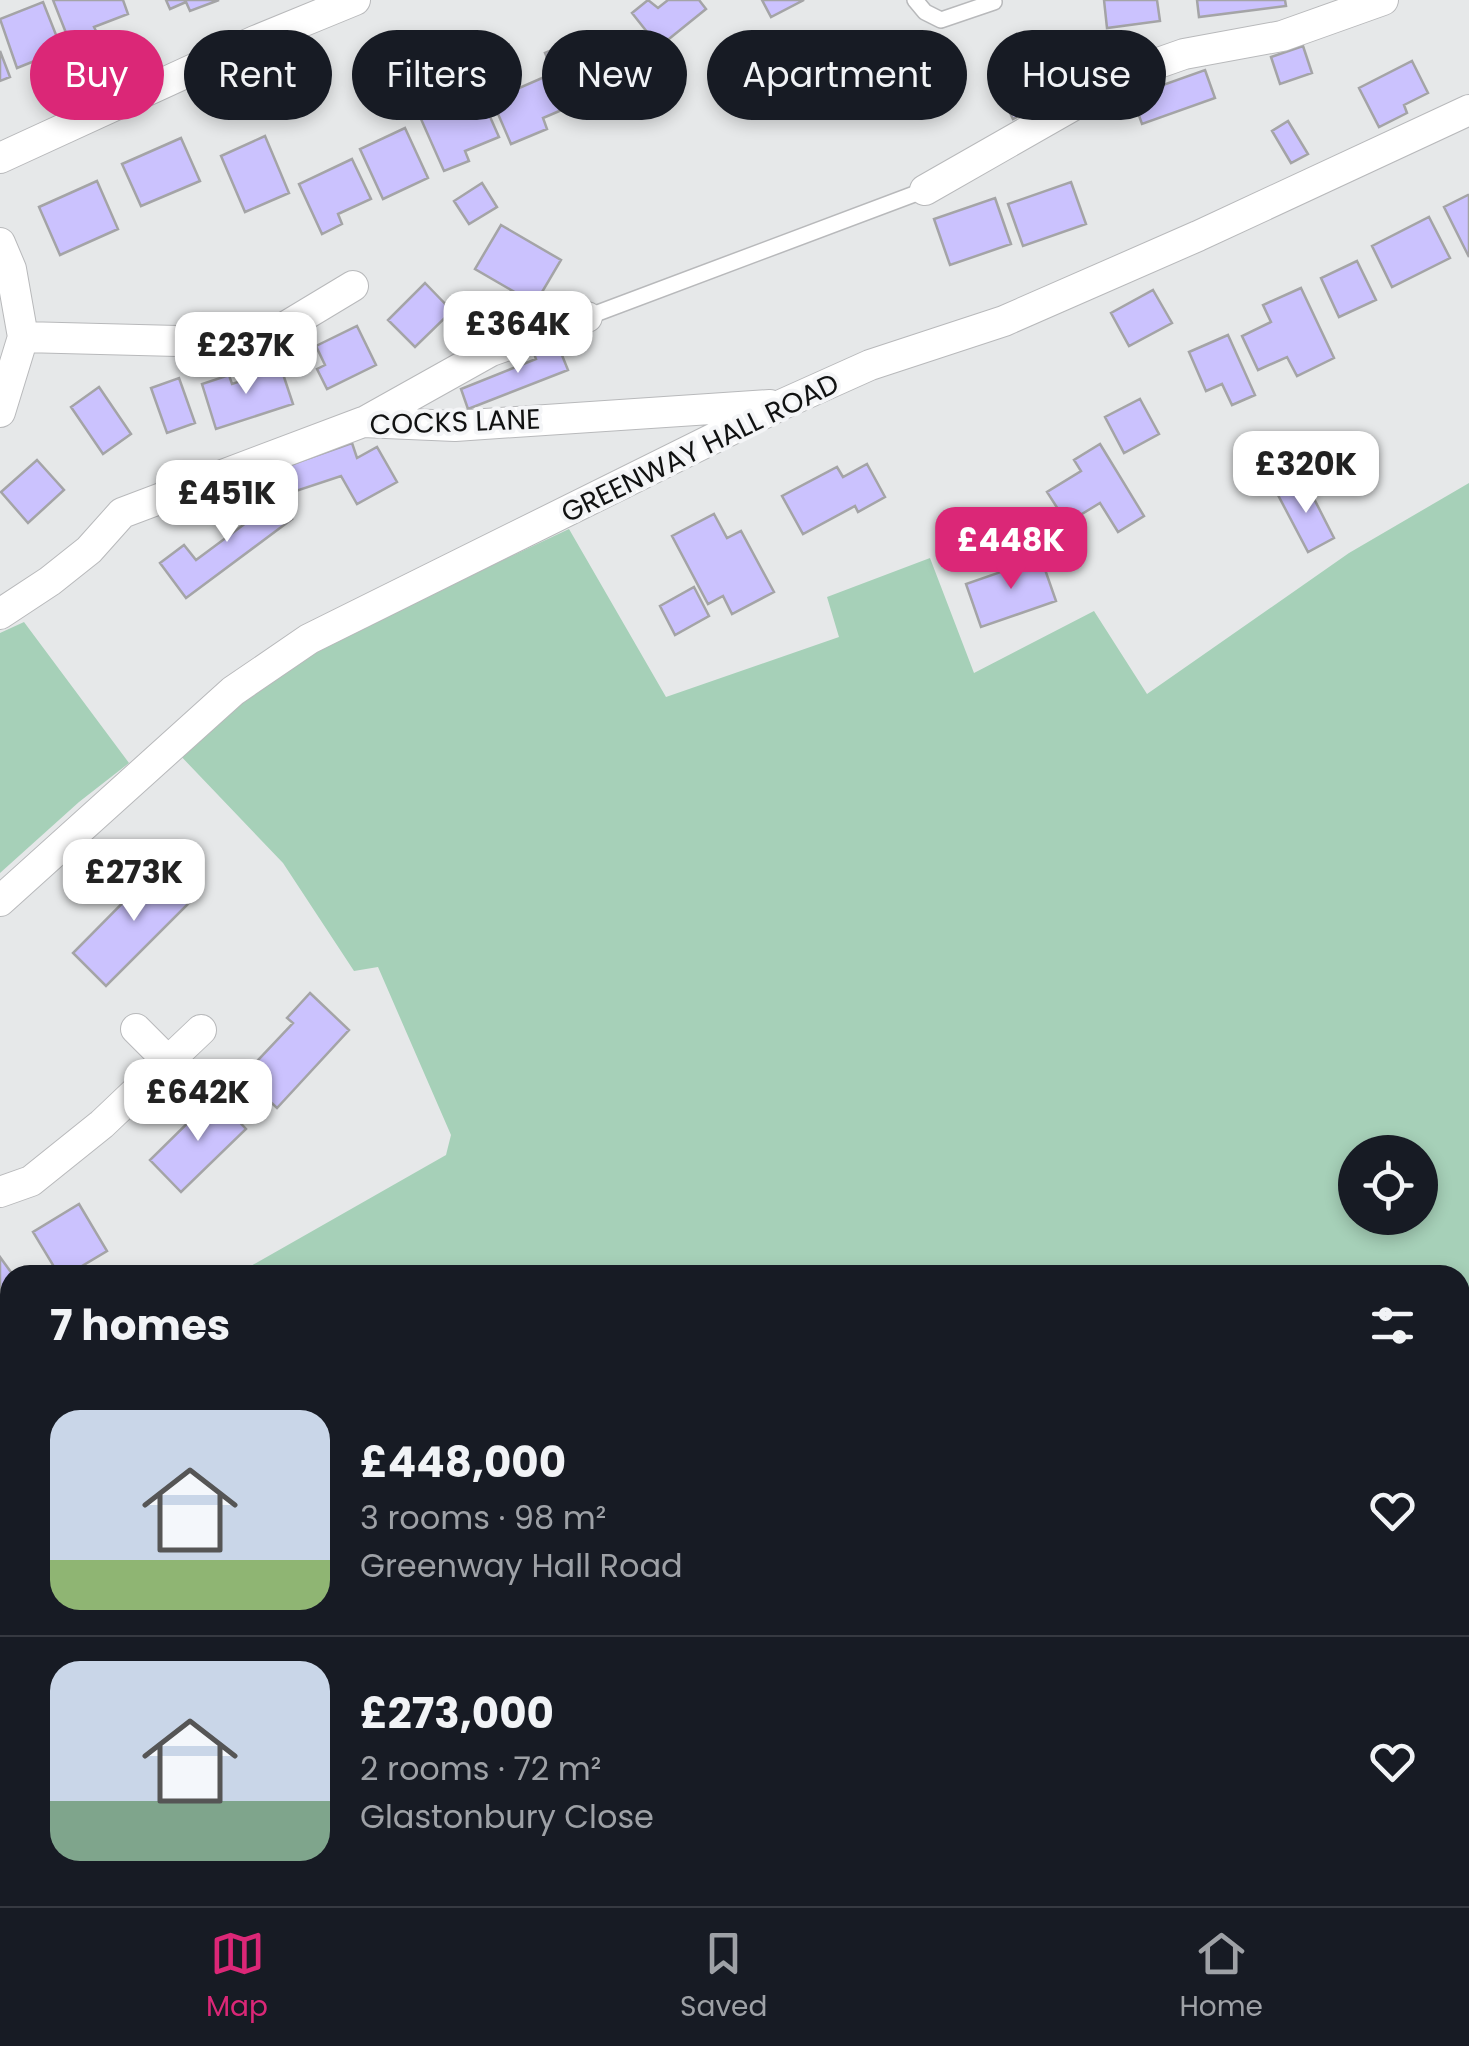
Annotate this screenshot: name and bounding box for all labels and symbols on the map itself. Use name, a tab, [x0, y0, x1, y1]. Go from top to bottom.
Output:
pin: £364K	[448, 291, 588, 376]
pin: £237K	[176, 312, 316, 397]
street label: GREENWAY HALL ROAD	[554, 364, 846, 532]
street label: COCKS LANE	[369, 400, 541, 444]
pin: £320K	[1236, 431, 1376, 516]
pin: £451K	[157, 460, 297, 545]
pin: £448K	[941, 507, 1081, 592]
pin: £273K	[64, 839, 204, 924]
pin: £642K	[128, 1059, 268, 1144]

